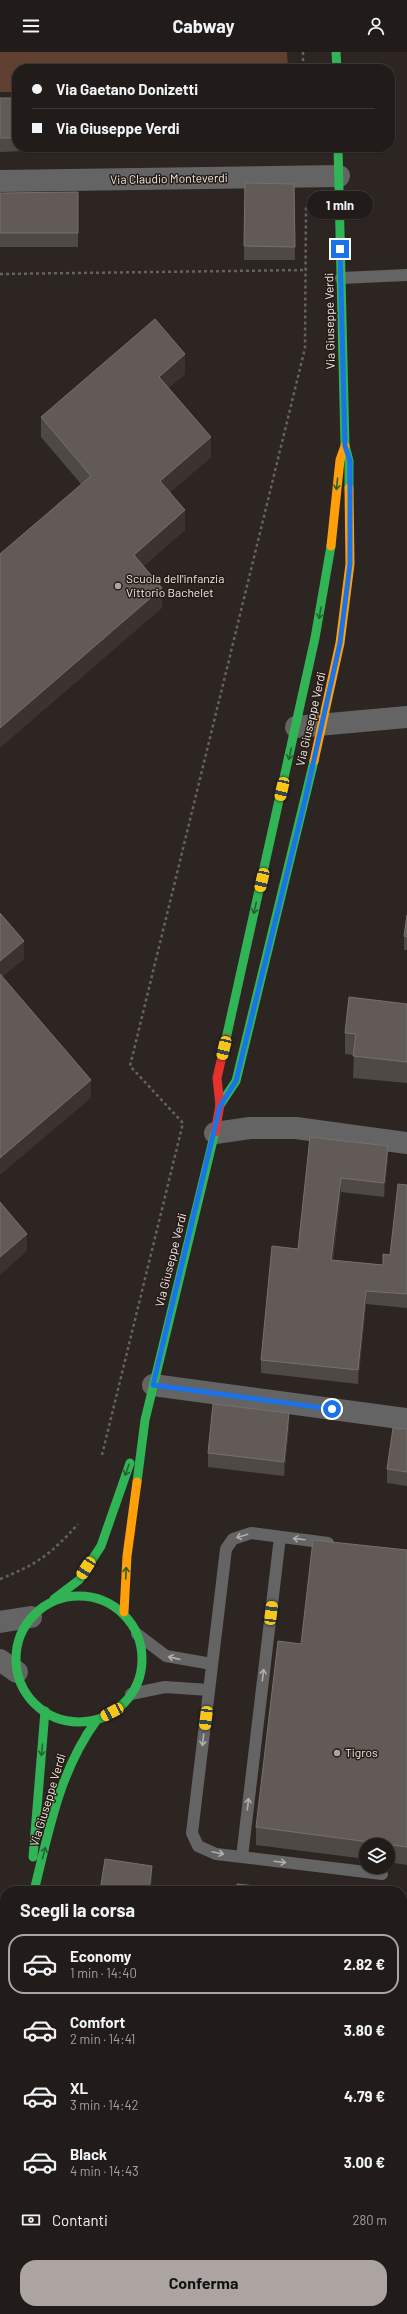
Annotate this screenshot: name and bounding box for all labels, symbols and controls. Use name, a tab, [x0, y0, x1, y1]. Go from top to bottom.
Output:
icon: menu	[20, 15, 42, 37]
text: Cabway	[172, 15, 235, 37]
icon: person	[365, 15, 387, 37]
text: Via Gaetano Donizetti	[56, 80, 198, 98]
text: Via Giuseppe Verdi	[56, 119, 180, 137]
street label: Via Claudio Monteverdi	[110, 170, 228, 186]
callout: 1 min	[307, 191, 373, 219]
text: 1 min	[326, 197, 354, 213]
route end	[331, 240, 349, 258]
street label: Via Giuseppe Verdi	[321, 273, 337, 369]
one-way arrow	[334, 477, 341, 490]
place label: Scuola dell'infanzia Vittorio Bachelet	[126, 571, 224, 599]
marker: Scuola dell'infanzia Vittorio Bachelet	[113, 581, 123, 591]
one-way arrow	[316, 606, 324, 619]
street label: Via Giuseppe Verdi	[292, 670, 328, 767]
one-way arrow	[286, 747, 294, 760]
car	[273, 776, 291, 802]
car	[253, 867, 271, 893]
one-way arrow	[251, 901, 259, 914]
car	[215, 1035, 233, 1061]
street label: Via Giuseppe Verdi	[152, 1211, 188, 1308]
route start	[323, 1400, 341, 1418]
one-way arrow	[123, 1464, 131, 1476]
one-way arrow	[235, 1533, 248, 1540]
one-way arrow	[293, 1535, 306, 1543]
car	[74, 1555, 98, 1581]
one-way arrow	[122, 1567, 130, 1580]
car	[264, 1600, 278, 1626]
one-way arrow	[168, 1653, 181, 1661]
one-way arrow	[260, 1669, 267, 1682]
car	[99, 1701, 125, 1723]
car	[199, 1705, 213, 1731]
one-way arrow	[199, 1733, 207, 1746]
one-way arrow	[38, 1743, 45, 1756]
place label: Tigros	[345, 1745, 378, 1759]
marker: Tigros	[332, 1748, 342, 1758]
street label: Via Giuseppe Verdi	[26, 1752, 68, 1848]
one-way arrow	[244, 1798, 252, 1811]
map controls	[359, 1838, 395, 1874]
button: layers	[359, 1838, 395, 1874]
one-way arrow	[41, 1847, 49, 1860]
one-way arrow	[211, 1850, 224, 1858]
one-way arrow	[274, 1858, 287, 1866]
text: Scegli la corsa	[20, 1899, 135, 1921]
icon: car	[22, 1946, 58, 1982]
text: Economy	[70, 1947, 131, 1965]
text: 2.82 €	[344, 1955, 385, 1973]
text: 1 min · 14:40	[70, 1965, 137, 1981]
icon: car	[22, 2012, 58, 2048]
text: Comfort	[70, 2013, 125, 2031]
text: 3.80 €	[344, 2021, 385, 2039]
text: 2 min · 14:41	[70, 2031, 135, 2047]
icon: car	[22, 2078, 58, 2114]
text: XL	[70, 2079, 88, 2097]
text: 4.79 €	[344, 2087, 385, 2105]
text: 3 min · 14:42	[70, 2097, 139, 2113]
icon: car	[22, 2144, 58, 2180]
text: Black	[70, 2145, 107, 2163]
text: 3.00 €	[344, 2153, 385, 2171]
text: 4 min · 14:43	[70, 2163, 139, 2179]
icon: cash	[20, 2209, 42, 2231]
text: Contanti	[52, 2211, 108, 2229]
text: 280 m	[353, 2212, 387, 2228]
button: Conferma	[20, 2260, 387, 2306]

